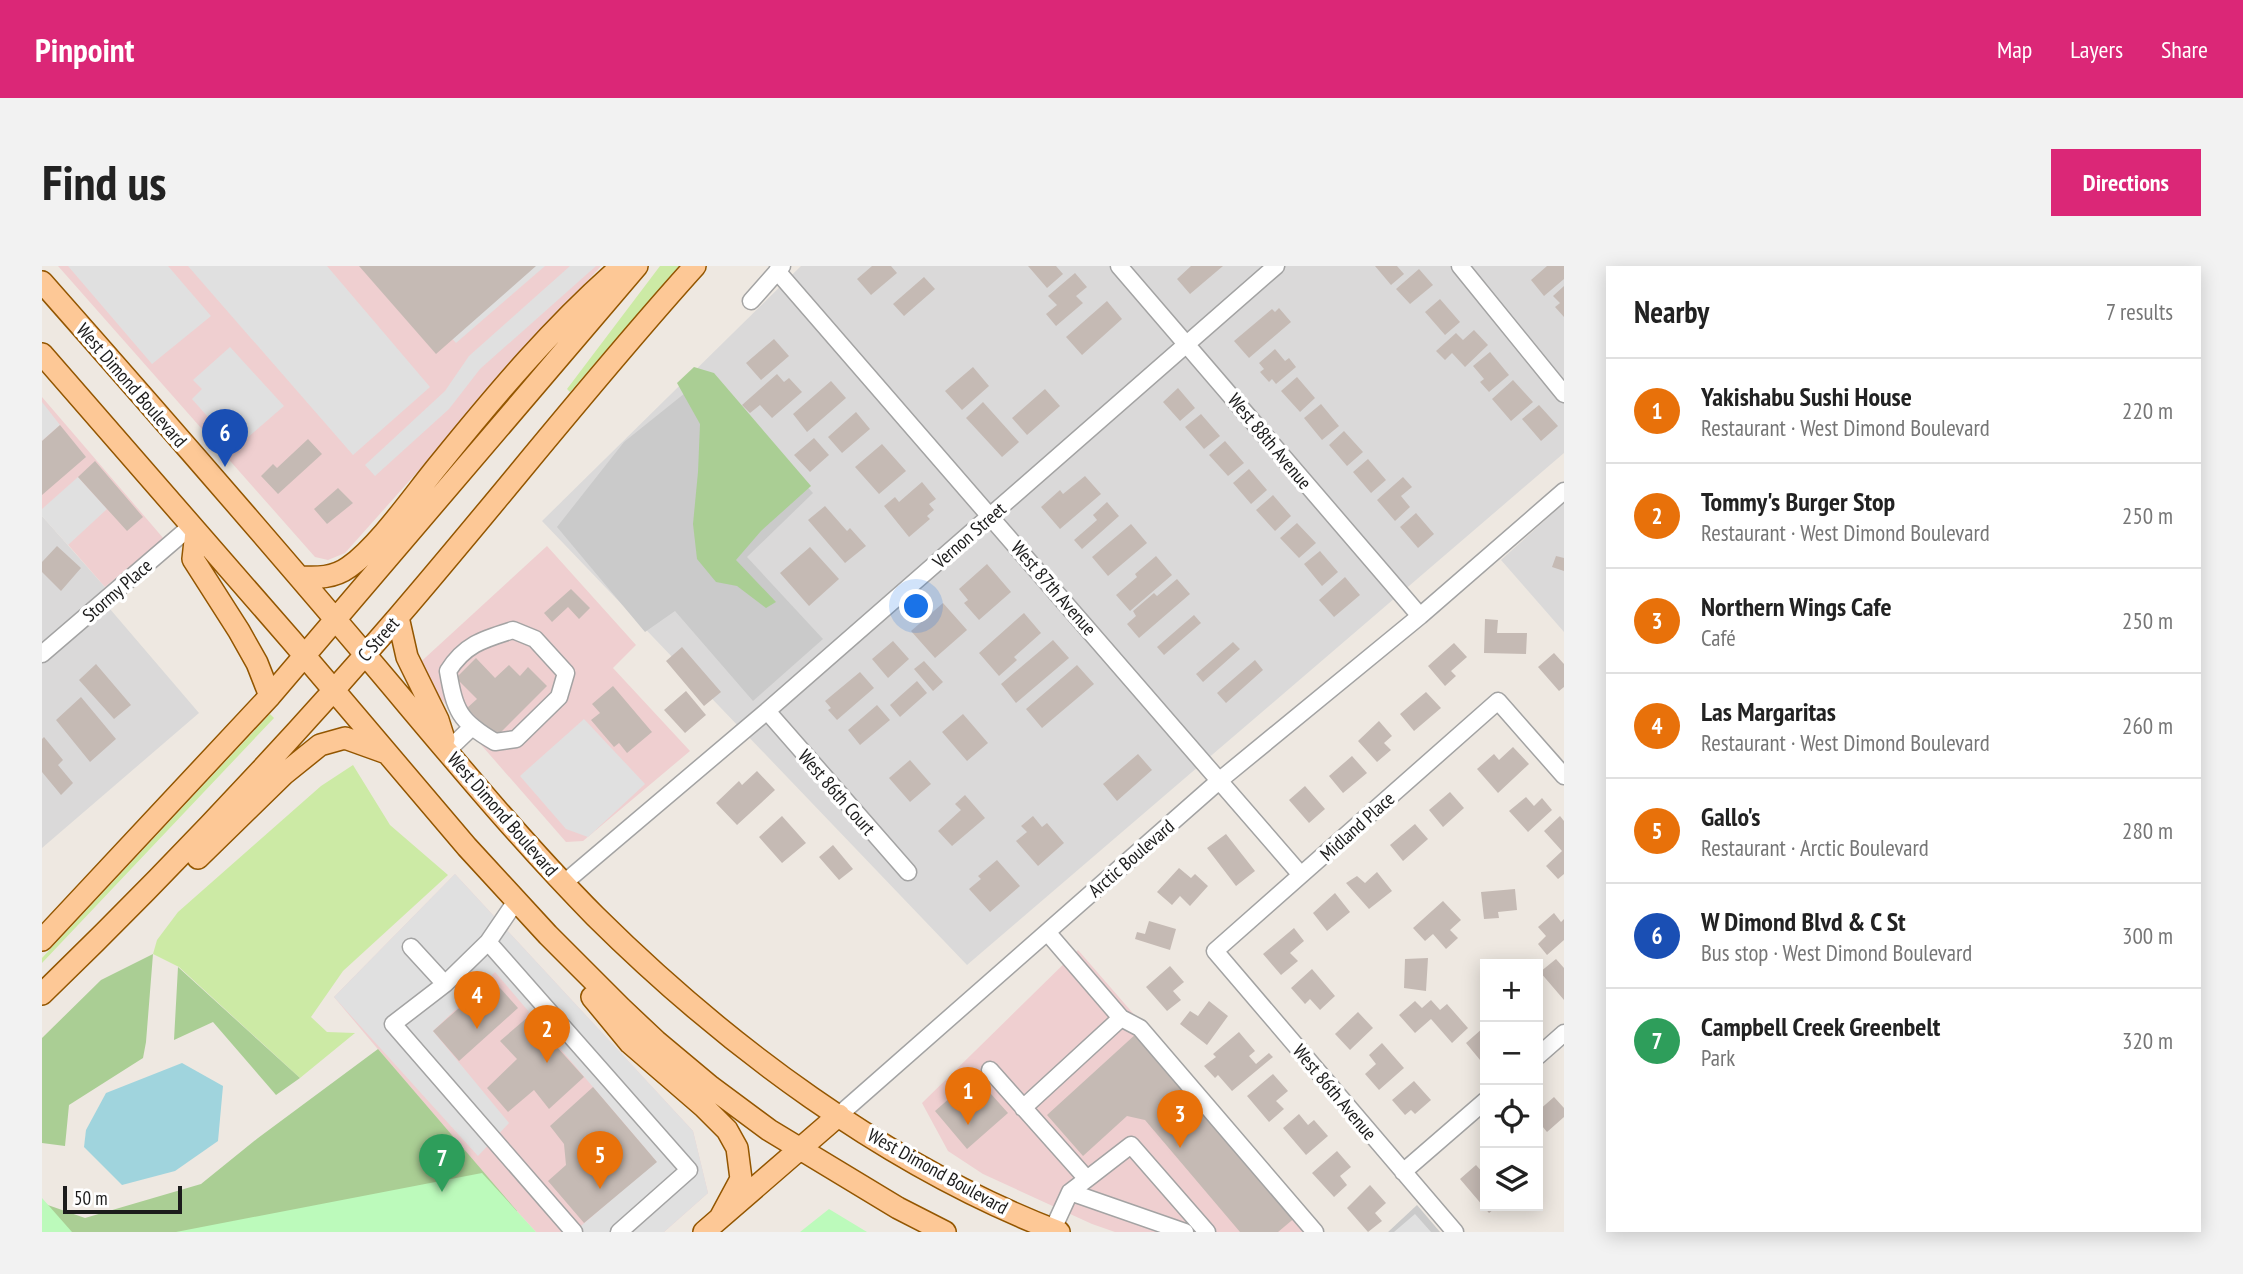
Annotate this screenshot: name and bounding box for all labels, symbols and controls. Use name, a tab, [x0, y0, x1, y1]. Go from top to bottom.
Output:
text: Pinpoint	[35, 28, 134, 71]
text: Map	[1997, 34, 2032, 65]
text: Layers	[2070, 34, 2123, 65]
text: Share	[2161, 34, 2208, 65]
button: Directions	[2051, 149, 2201, 216]
text: Find us	[42, 150, 166, 214]
text: Nearby	[1634, 292, 1709, 331]
text: 7 results	[2106, 297, 2173, 326]
street label: West Dimond Boulevard	[72, 318, 192, 452]
text: Yakishabu Sushi House	[1701, 380, 1912, 413]
street label: West 88th Avenue	[1223, 388, 1317, 494]
text: 1	[1652, 396, 1663, 425]
text: 220 m	[2122, 396, 2173, 425]
pin: 6	[202, 409, 248, 467]
text: Restaurant · West Dimond Boulevard	[1701, 413, 1990, 442]
text: Tommy's Burger Stop	[1701, 485, 1895, 518]
street label: Vernon Street	[927, 496, 1011, 574]
text: 2	[1652, 501, 1663, 530]
text: 250 m	[2122, 501, 2173, 530]
text: Restaurant · West Dimond Boulevard	[1701, 518, 1990, 547]
street label: West 87th Avenue	[1006, 536, 1102, 640]
street label: Stormy Place	[77, 553, 157, 627]
your location	[899, 589, 933, 623]
text: Northern Wings Cafe	[1701, 590, 1892, 623]
text: 3	[1652, 606, 1663, 635]
text: 250 m	[2122, 606, 2173, 635]
street label: C Street	[352, 611, 404, 666]
text: Café	[1701, 623, 1736, 652]
text: Las Margaritas	[1701, 695, 1836, 728]
text: 4	[1652, 711, 1663, 740]
text: 260 m	[2122, 711, 2173, 740]
text: Restaurant · West Dimond Boulevard	[1701, 728, 1990, 757]
street label: West 86th Court	[793, 744, 881, 840]
street label: West Dimond Boulevard	[443, 747, 563, 881]
street label: Midland Place	[1315, 786, 1399, 866]
text: Gallo's	[1701, 800, 1760, 833]
street label: Arctic Boulevard	[1083, 814, 1179, 902]
text: 5	[1652, 816, 1663, 845]
text: 280 m	[2122, 816, 2173, 845]
text: Restaurant · Arctic Boulevard	[1701, 833, 1929, 862]
text: W Dimond Blvd & C St	[1701, 905, 1906, 938]
text: 6	[1652, 921, 1663, 950]
text: 300 m	[2122, 921, 2173, 950]
text: Bus stop · West Dimond Boulevard	[1701, 938, 1972, 967]
map controls	[1480, 959, 1543, 1211]
button: +	[1480, 959, 1543, 1022]
pin: 4	[454, 971, 500, 1029]
pin: 2	[524, 1005, 570, 1063]
text: Campbell Creek Greenbelt	[1701, 1010, 1940, 1043]
button: −	[1480, 1022, 1543, 1085]
text: 7	[1652, 1026, 1663, 1055]
text: 320 m	[2122, 1026, 2173, 1055]
street label: West 86th Avenue	[1288, 1039, 1382, 1145]
text: Park	[1701, 1043, 1735, 1072]
pin: 1	[945, 1067, 991, 1125]
button: locate	[1480, 1085, 1543, 1148]
pin: 3	[1157, 1090, 1203, 1148]
street label: West Dimond Boulevard	[864, 1123, 1012, 1219]
pin: 5	[577, 1131, 623, 1189]
pin: 7	[419, 1134, 465, 1192]
button: layers	[1480, 1148, 1543, 1211]
scale bar	[63, 1183, 182, 1215]
text: 50 m	[74, 1186, 108, 1210]

